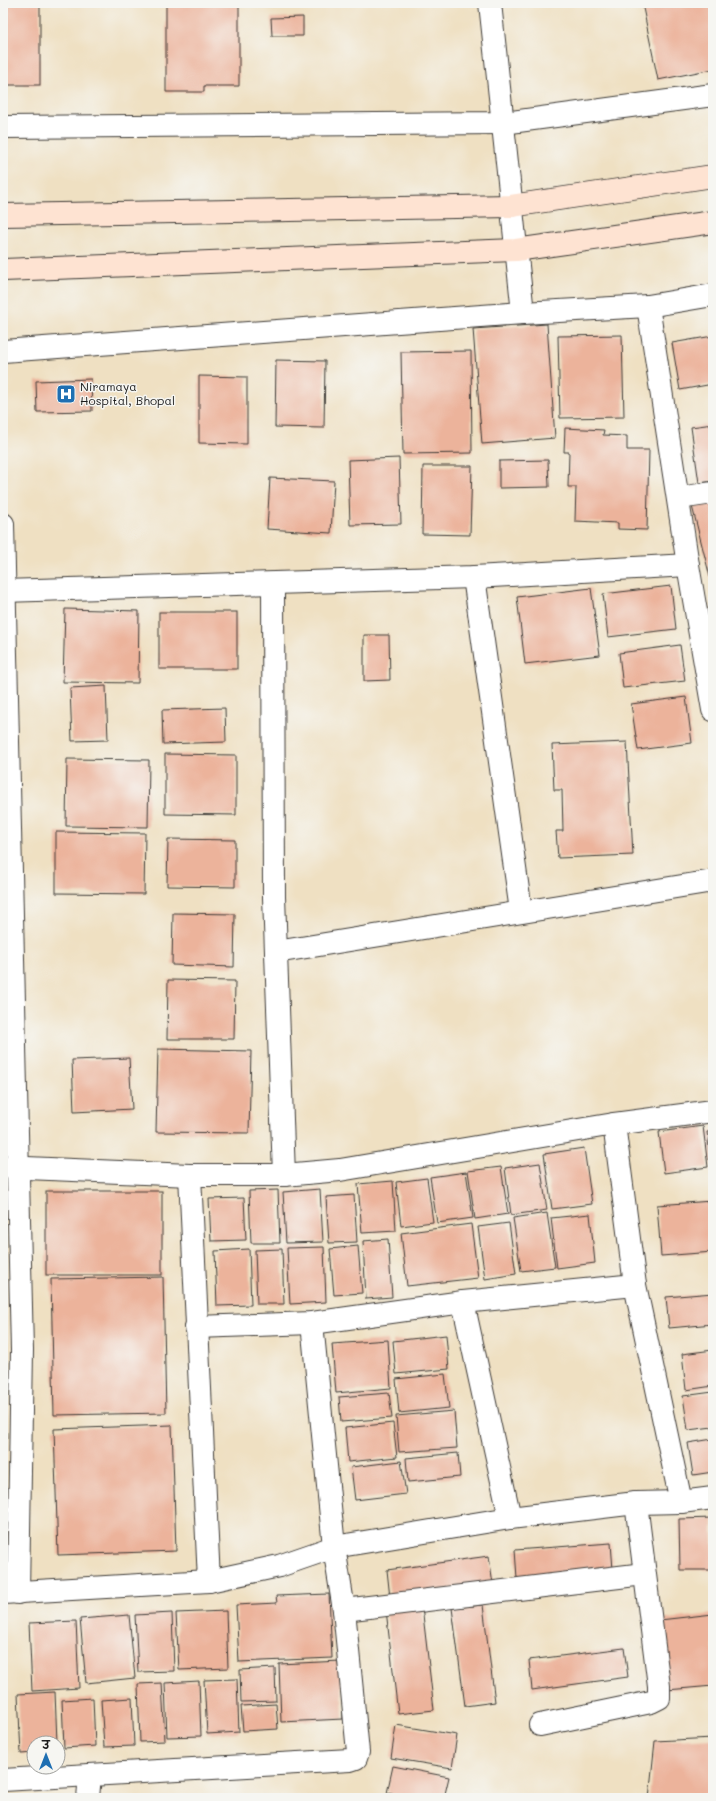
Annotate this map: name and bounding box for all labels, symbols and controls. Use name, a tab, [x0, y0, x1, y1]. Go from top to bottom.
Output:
place label: Niramaya Hospital, Bhopal	[80, 378, 175, 408]
hospital icon: Niramaya Hospital, Bhopal	[55, 383, 77, 405]
north arrow	[26, 1735, 66, 1775]
text: उ	[41, 1737, 51, 1752]

